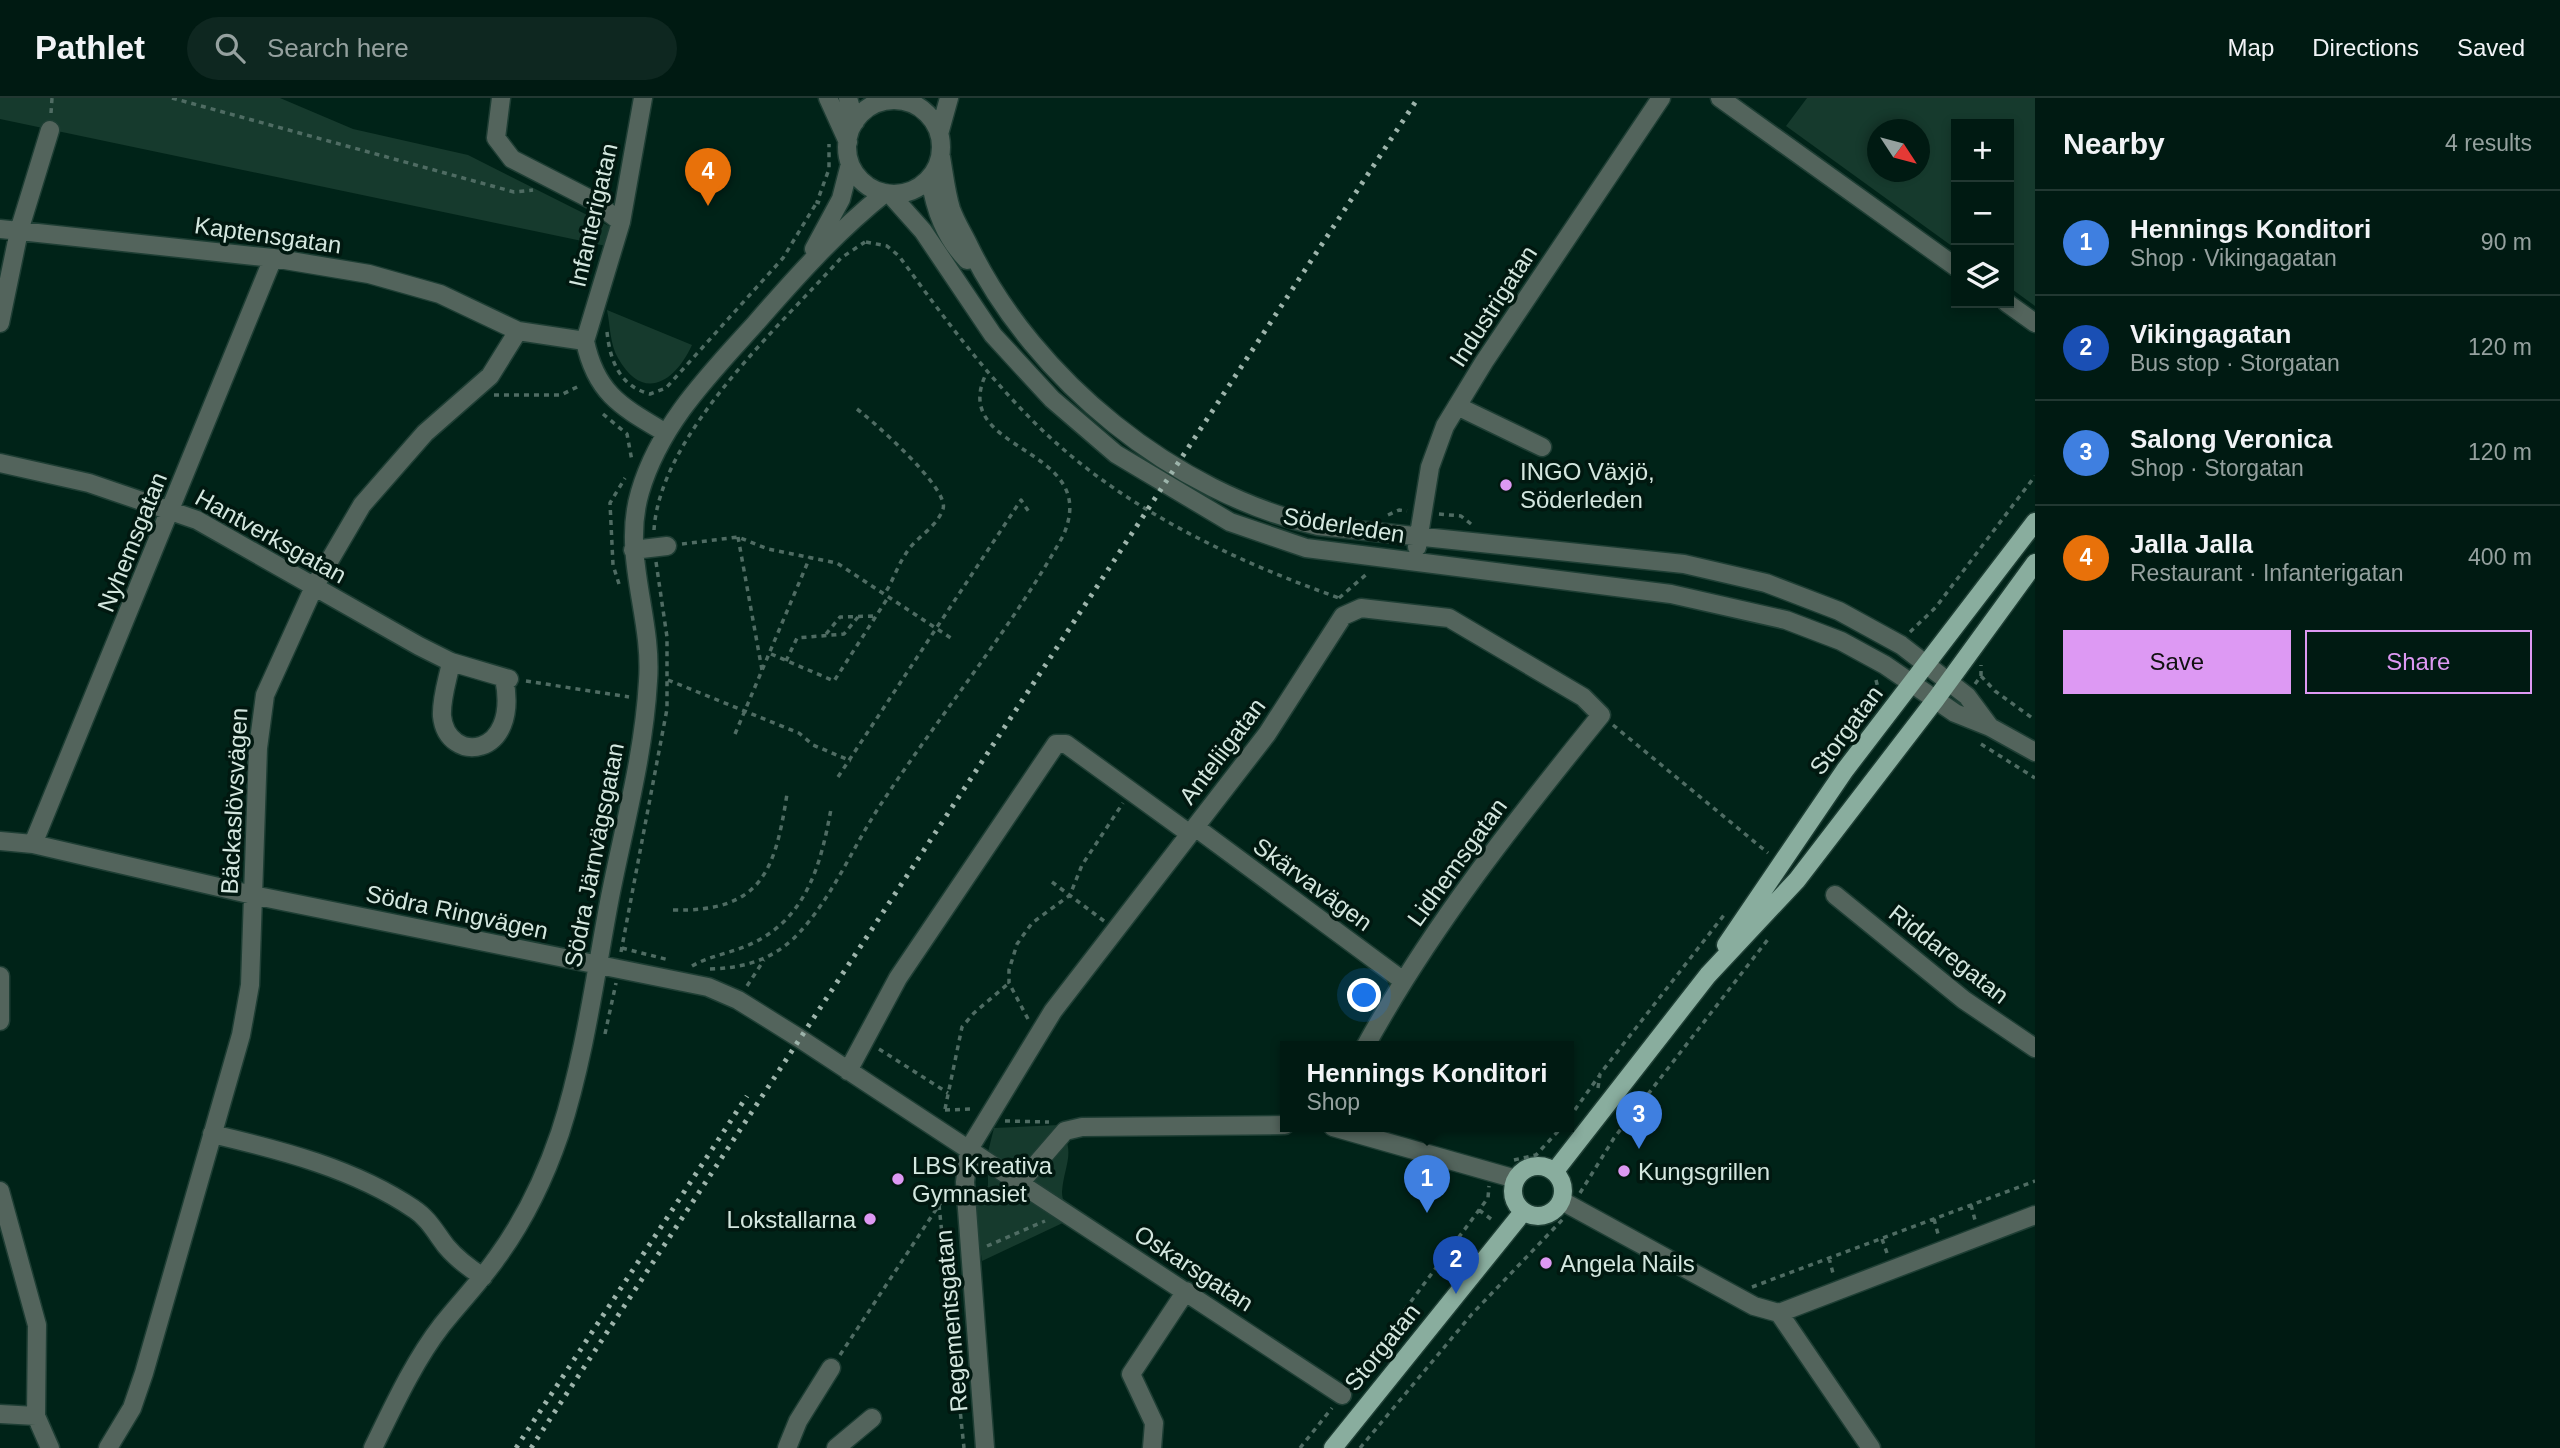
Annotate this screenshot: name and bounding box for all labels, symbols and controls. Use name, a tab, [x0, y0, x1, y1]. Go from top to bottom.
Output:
search box	[187, 17, 677, 80]
text: Pathlet	[35, 29, 145, 66]
icon: search	[211, 29, 249, 67]
text: Search here	[267, 33, 409, 63]
text: Map	[2228, 34, 2274, 61]
text: Directions	[2312, 34, 2419, 61]
text: Saved	[2457, 34, 2525, 61]
north arrow	[1867, 119, 1930, 182]
map controls	[1951, 119, 2014, 308]
button: +	[1951, 119, 2014, 182]
text: Nearby	[2063, 127, 2165, 160]
text: 4 results	[2445, 130, 2532, 156]
street label: Infanterigatan	[563, 140, 623, 290]
pin: 4	[685, 148, 731, 206]
button: −	[1951, 182, 2014, 245]
street label: Kaptensgatan	[193, 211, 343, 259]
text: Hennings Konditori	[2130, 214, 2371, 244]
text: 1	[2080, 229, 2092, 255]
text: 90 m	[2481, 229, 2532, 255]
street label: Industrigatan	[1444, 240, 1542, 372]
button: layers	[1951, 245, 2014, 308]
text: Shop · Vikingagatan	[2130, 245, 2337, 271]
text: Vikingagatan	[2130, 319, 2291, 349]
text: 2	[2080, 334, 2092, 360]
text: 120 m	[2468, 334, 2532, 360]
text: Bus stop · Storgatan	[2130, 350, 2340, 376]
text: Salong Veronica	[2130, 424, 2332, 454]
text: 3	[2080, 439, 2092, 465]
text: 120 m	[2468, 439, 2532, 465]
text: Shop · Storgatan	[2130, 455, 2304, 481]
place label: INGO Växjö, Söderleden	[1520, 458, 1655, 513]
street label: Nyhemsgatan	[92, 468, 172, 616]
marker: INGO Växjö, Söderleden	[1498, 477, 1514, 493]
street label: Hantverksgatan	[191, 483, 351, 589]
street label: Söderleden	[1281, 502, 1407, 548]
text: Jalla Jalla	[2130, 529, 2253, 559]
text: 4	[2080, 544, 2092, 570]
text: 400 m	[2468, 544, 2532, 570]
text: Restaurant · Infanterigatan	[2130, 560, 2404, 586]
button: Save	[2063, 630, 2291, 694]
button: Share	[2305, 630, 2532, 694]
street label: Storgatan	[1804, 680, 1888, 780]
street label: Anteliigatan	[1173, 693, 1271, 809]
street label: Bäckaslövsvägen	[216, 707, 252, 895]
street label: Södra Järnvägsgatan	[559, 740, 629, 970]
street label: Lidhemsgatan	[1402, 793, 1512, 931]
street label: Skärvavägen	[1248, 832, 1378, 936]
street label: Södra Ringvägen	[363, 880, 551, 944]
street label: Riddaregatan	[1884, 899, 2014, 1009]
your location	[1347, 978, 1381, 1012]
popup	[1280, 1041, 1574, 1132]
text: Hennings Konditori	[1306, 1058, 1548, 1088]
text: Shop	[1306, 1089, 1360, 1115]
pin: 3	[1616, 1091, 1662, 1149]
place label: LBS Kreativa Gymnasiet	[912, 1152, 1053, 1207]
pin: 1	[1404, 1155, 1450, 1213]
place label: Kungsgrillen	[1638, 1158, 1770, 1185]
marker: Kungsgrillen	[1616, 1163, 1632, 1179]
marker: LBS Kreativa Gymnasiet	[890, 1171, 906, 1187]
place label: Lokstallarna	[727, 1206, 857, 1233]
marker: Lokstallarna	[862, 1211, 878, 1227]
street label: Oskarsgatan	[1130, 1220, 1258, 1316]
street label: Regementsgatan	[930, 1229, 972, 1413]
pin: 2	[1433, 1236, 1479, 1294]
place label: Angela Nails	[1560, 1250, 1695, 1277]
marker: Angela Nails	[1538, 1255, 1554, 1271]
street label: Storgatan	[1339, 1298, 1425, 1396]

